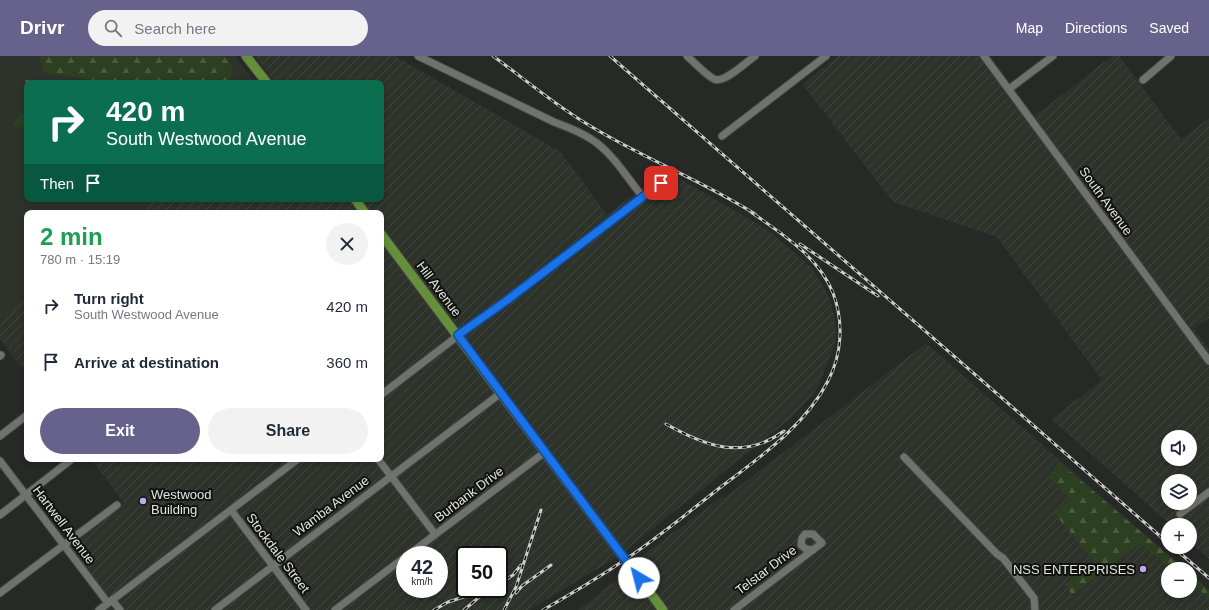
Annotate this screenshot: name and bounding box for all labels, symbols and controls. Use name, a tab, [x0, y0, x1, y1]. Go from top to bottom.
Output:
search box	[88, 10, 368, 46]
text: Drivr	[20, 17, 64, 38]
icon: search	[102, 17, 124, 39]
text: Search here	[134, 20, 216, 37]
text: Map	[1016, 20, 1043, 36]
text: Directions	[1065, 20, 1127, 36]
text: Saved	[1149, 20, 1189, 36]
icon: right	[40, 96, 92, 148]
text: 420 m	[106, 96, 185, 127]
text: South Westwood Avenue	[106, 129, 306, 149]
street label: South Avenue	[1076, 164, 1136, 238]
pin	[644, 166, 678, 200]
icon: arrive	[82, 172, 104, 194]
icon: arrive	[650, 172, 672, 194]
text: Then	[40, 175, 74, 192]
text: 2 min	[40, 223, 103, 250]
button: close	[326, 223, 368, 265]
text: 780 m · 15:19	[40, 252, 120, 267]
street label: Hill Avenue	[414, 259, 464, 319]
text: Turn right	[74, 290, 144, 307]
icon: right	[40, 295, 62, 317]
text: 420 m	[326, 298, 368, 315]
text: South Westwood Avenue	[74, 307, 219, 322]
icon: arrive	[40, 351, 62, 373]
text: Arrive at destination	[74, 354, 219, 371]
text: 360 m	[326, 354, 368, 371]
button: Exit	[40, 408, 200, 454]
button: Share	[208, 408, 368, 454]
map controls	[1161, 430, 1197, 598]
button: sound	[1161, 430, 1197, 466]
street label: Burbank Drive	[432, 463, 506, 525]
street label: Wamba Avenue	[290, 473, 372, 539]
button: layers	[1161, 474, 1197, 510]
street label: Hartwell Avenue	[30, 483, 98, 567]
place label: Westwood Building	[151, 487, 211, 517]
marker: Westwood Building	[138, 496, 148, 506]
street label: Stockdale Street	[243, 510, 313, 596]
button: +	[1161, 518, 1197, 554]
street label: Telstar Drive	[733, 542, 799, 598]
speed limit sign: 50	[456, 546, 508, 598]
text: 42	[411, 556, 433, 578]
position arrow	[618, 557, 660, 599]
place label: NSS ENTERPRISES	[1013, 562, 1135, 577]
button: −	[1161, 562, 1197, 598]
marker: NSS ENTERPRISES	[1138, 564, 1148, 574]
text: km/h	[411, 576, 433, 587]

